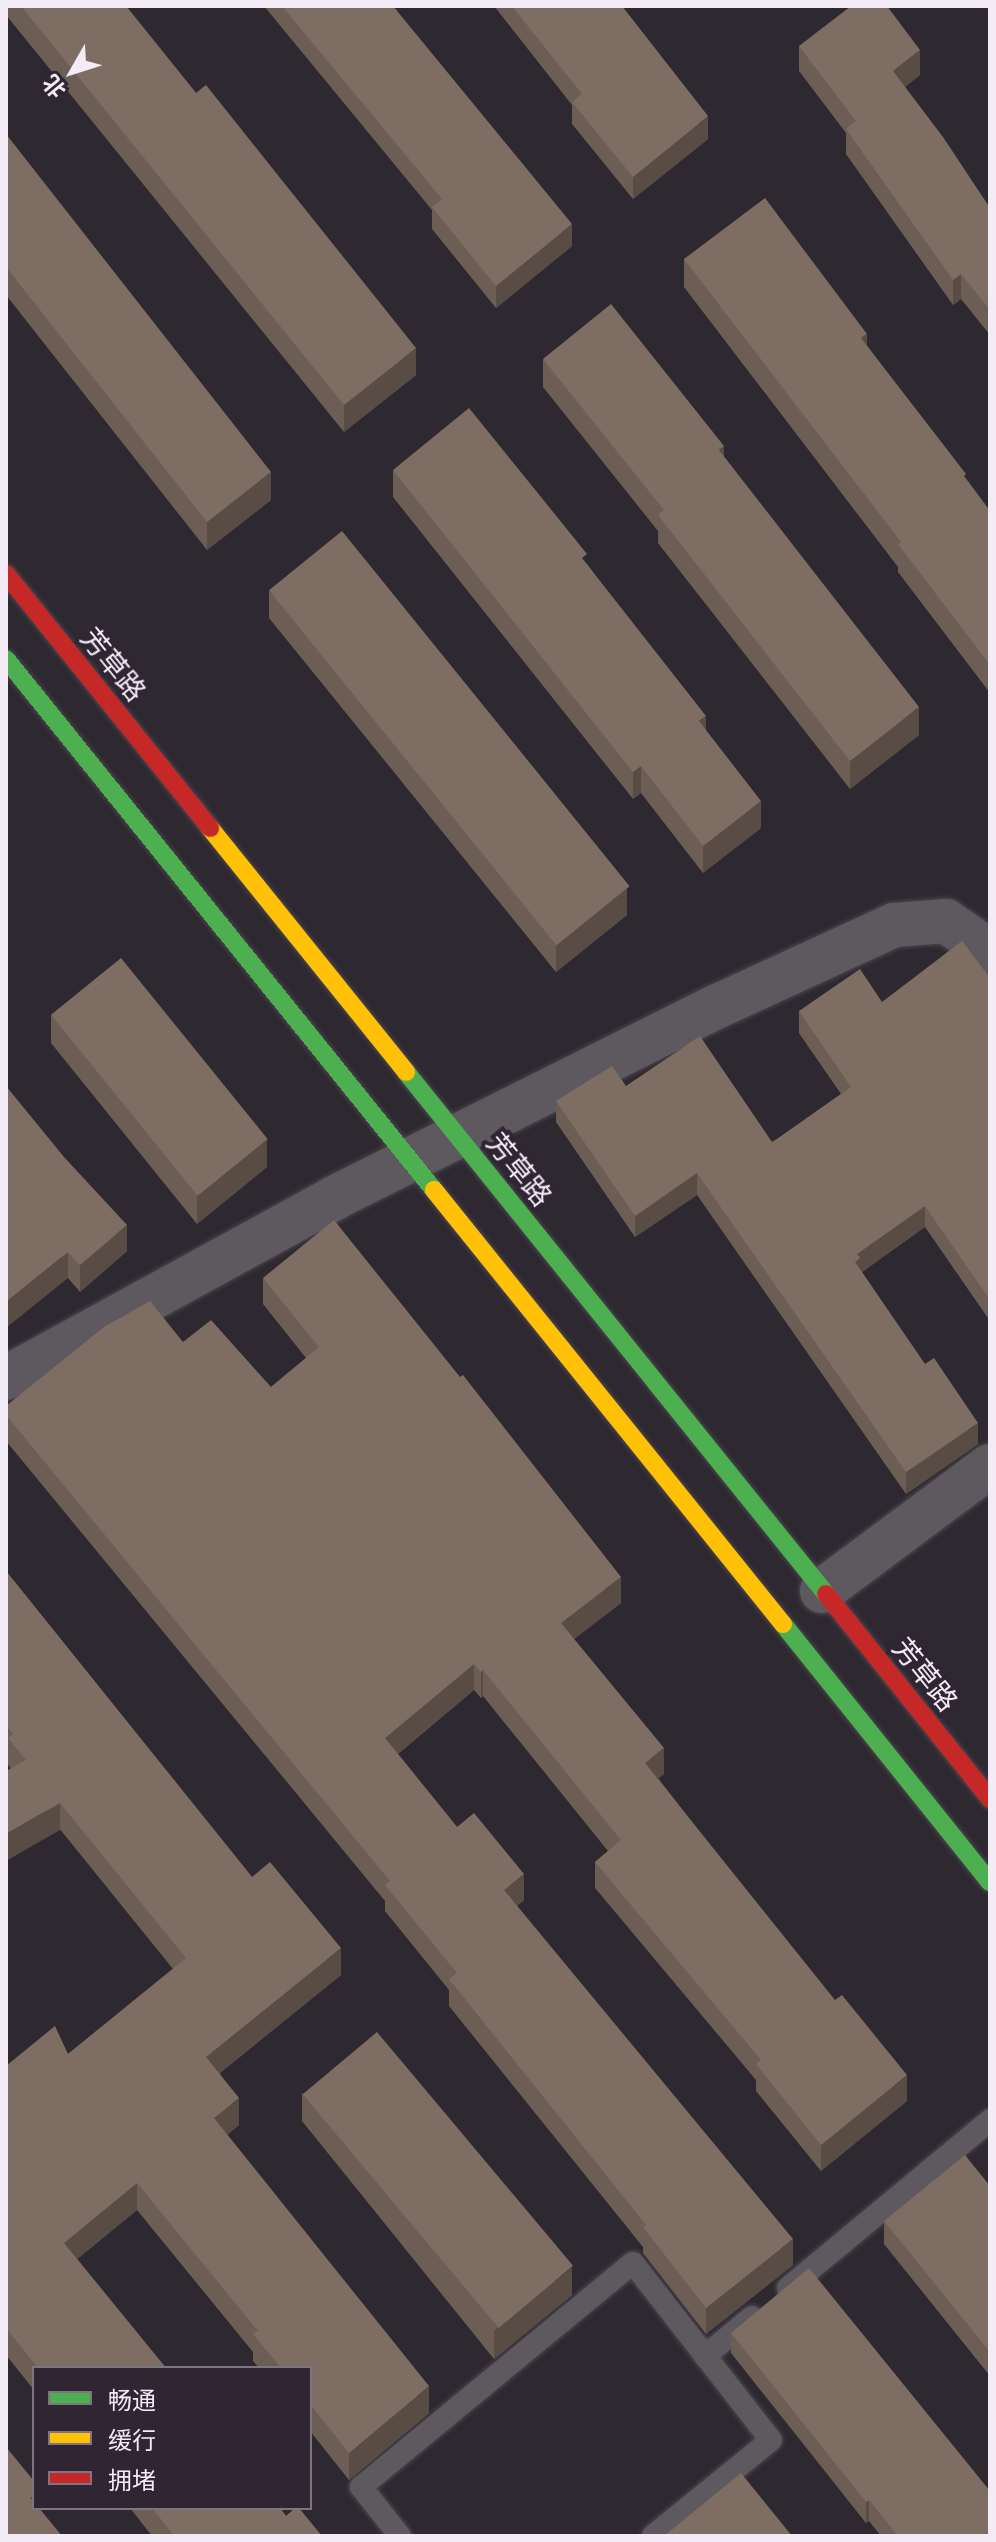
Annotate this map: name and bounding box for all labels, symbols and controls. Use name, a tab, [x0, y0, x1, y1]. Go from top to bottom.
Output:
north arrow	[32, 32, 112, 112]
text: 北	[36, 70, 70, 104]
street label: 芳草路	[75, 621, 153, 707]
street label: 芳草路	[481, 1126, 559, 1212]
street label: 芳草路	[887, 1631, 965, 1717]
legend	[32, 2366, 312, 2510]
text: 畅通	[108, 2385, 156, 2414]
text: 缓行	[108, 2425, 156, 2454]
text: 拥堵	[108, 2465, 156, 2494]

